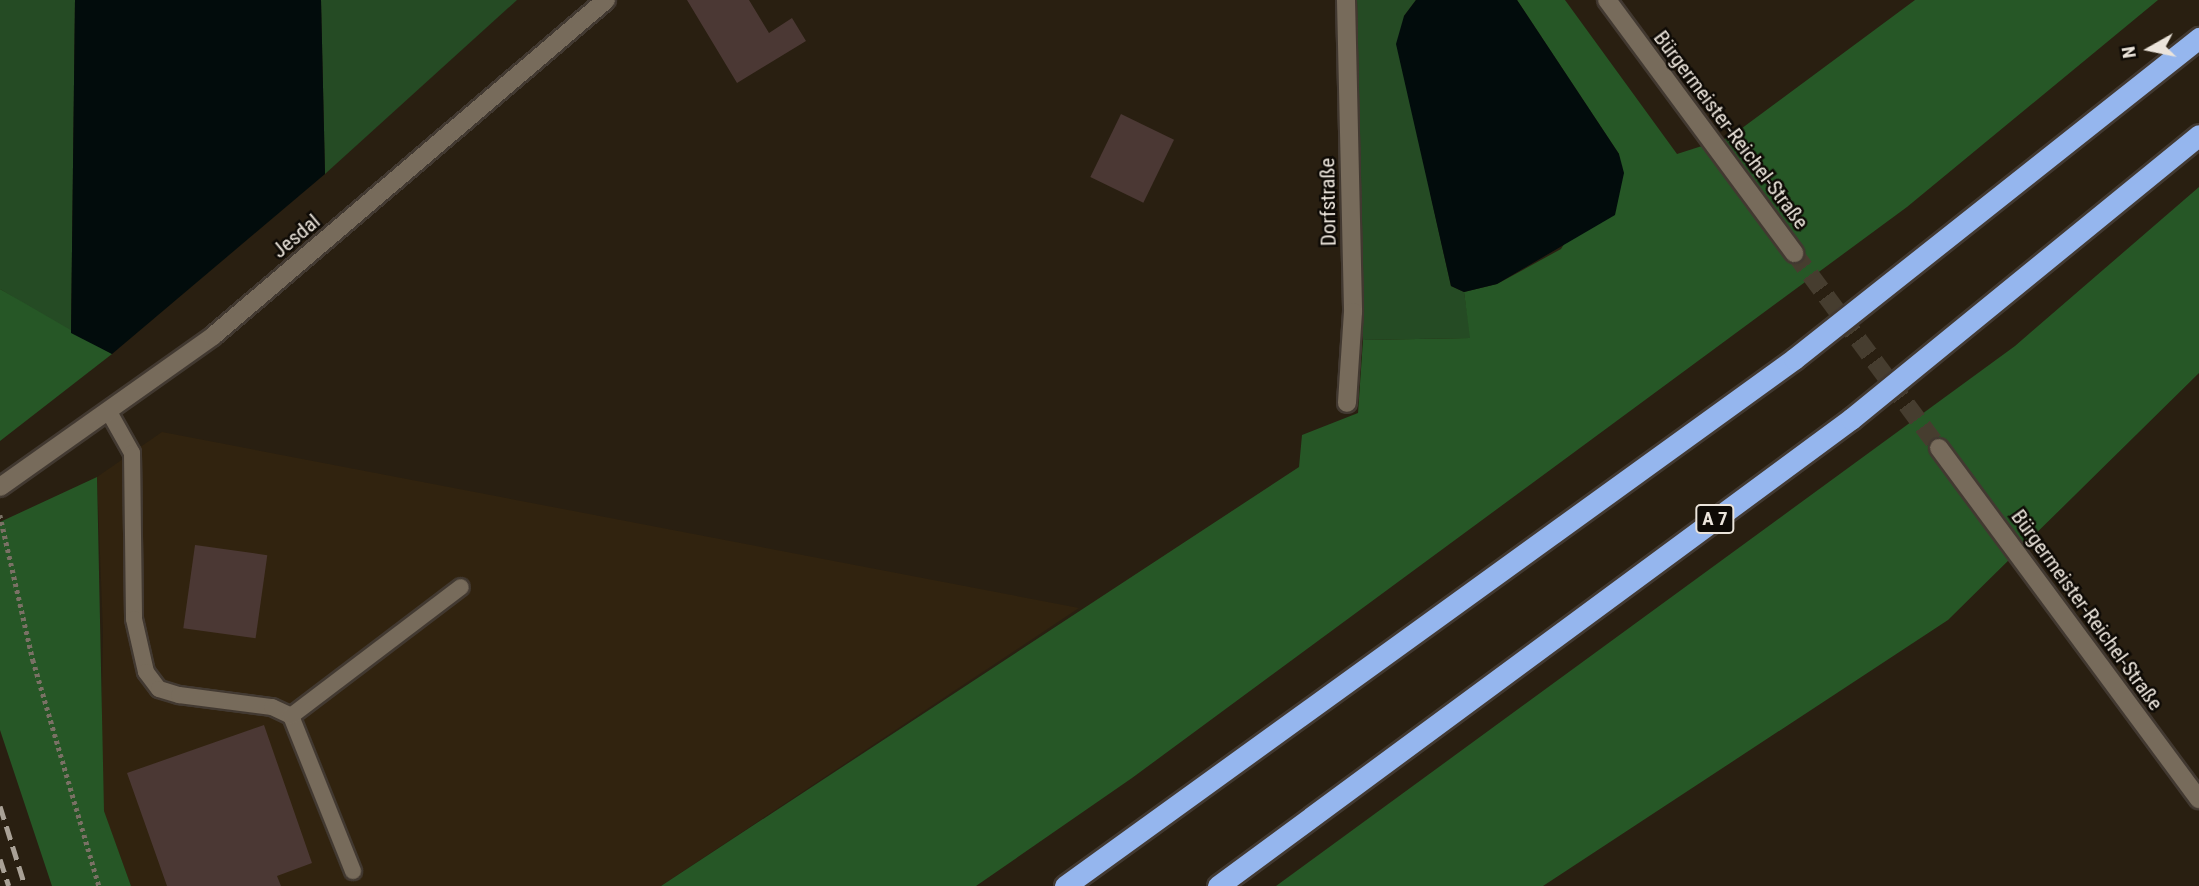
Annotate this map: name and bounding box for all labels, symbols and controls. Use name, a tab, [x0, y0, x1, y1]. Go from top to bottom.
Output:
north arrow	[2115, 14, 2185, 84]
street label: Bürgermeister-Reichel-Straße	[1648, 26, 1814, 234]
text: N	[2116, 45, 2141, 60]
street label: Dorfstraße	[1315, 158, 1341, 246]
street label: Jesdal	[267, 209, 325, 263]
road number: A 7	[1694, 504, 1736, 534]
street label: Bürgermeister-Reichel-Straße	[2006, 505, 2168, 715]

